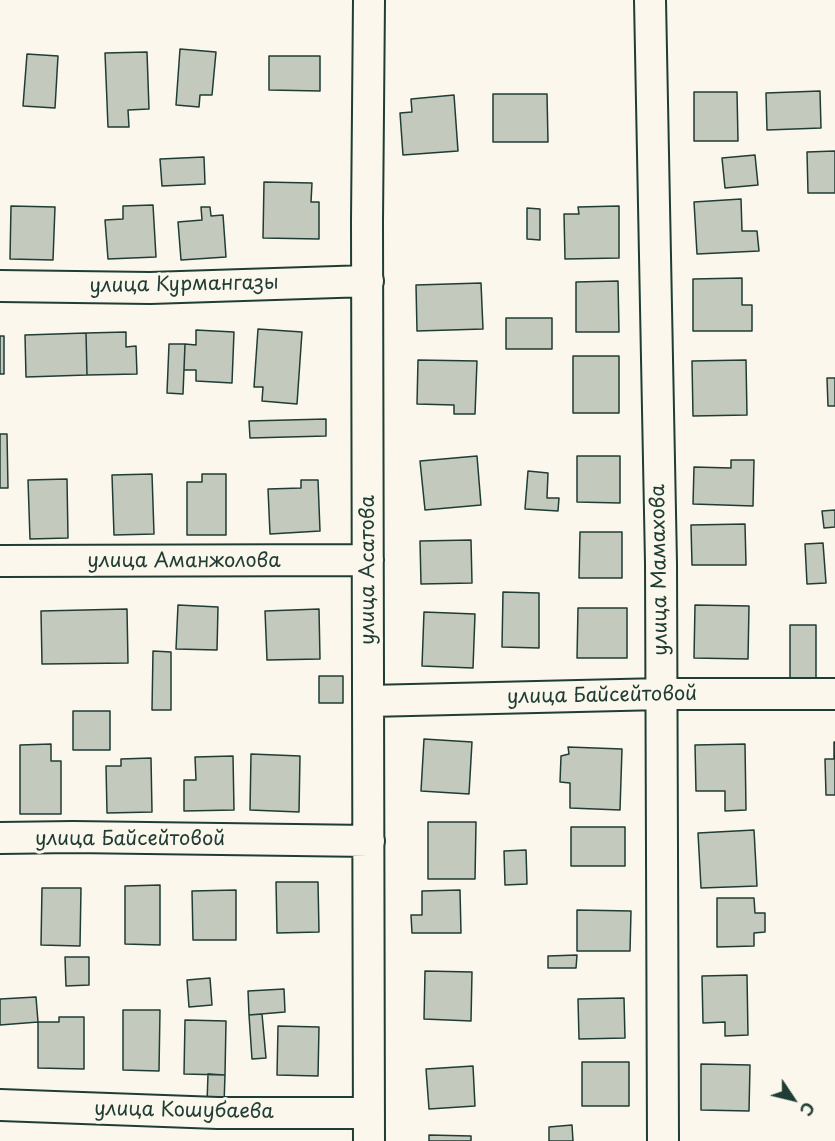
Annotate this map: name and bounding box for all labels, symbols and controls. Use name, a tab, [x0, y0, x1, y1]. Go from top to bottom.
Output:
street label: улица Курмангазы	[89, 271, 279, 299]
street label: улица Мамахова	[647, 484, 673, 656]
street label: улица Асатова	[356, 495, 380, 645]
street label: улица Аманжолова	[87, 549, 281, 573]
street label: улица Байсейтовой	[507, 682, 697, 710]
street label: улица Байсейтовой	[35, 827, 225, 851]
north arrow	[763, 1069, 823, 1129]
street label: улица Кошубаева	[94, 1097, 274, 1125]
text: С	[794, 1098, 821, 1121]

